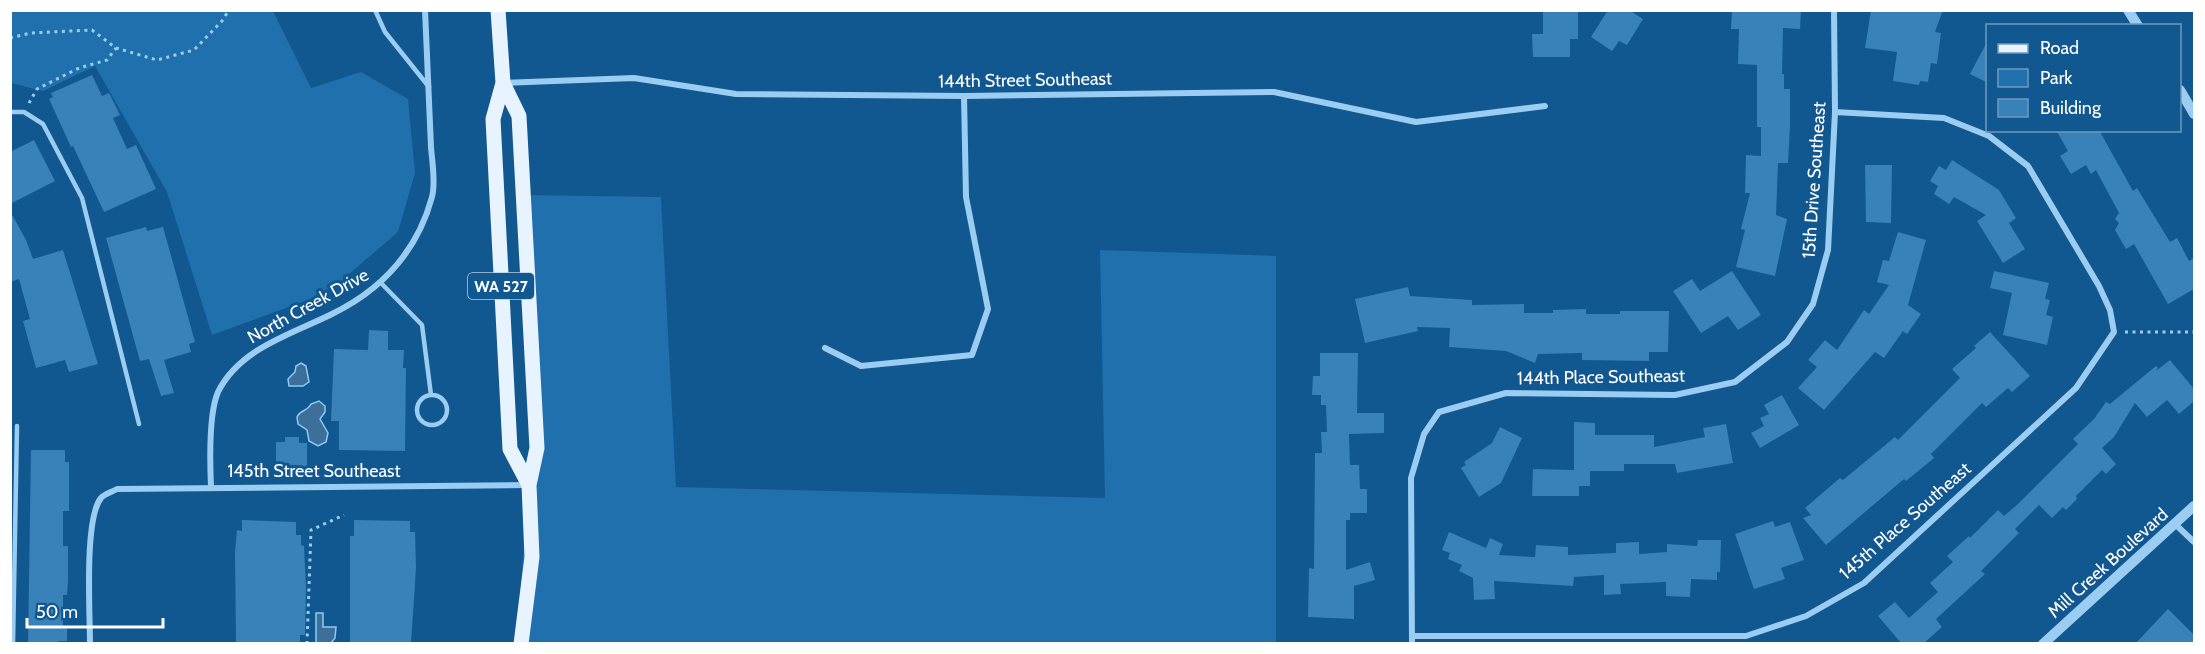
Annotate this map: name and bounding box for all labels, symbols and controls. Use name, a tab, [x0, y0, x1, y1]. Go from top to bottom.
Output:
legend	[1986, 24, 2181, 132]
text: Road	[2040, 37, 2079, 59]
street label: 144th Street Southeast	[938, 67, 1112, 93]
text: Park	[2040, 67, 2073, 89]
text: Building	[2040, 97, 2102, 119]
street label: 15th Drive Southeast	[1798, 101, 1830, 259]
street label: North Creek Drive	[244, 264, 372, 348]
road number: WA 527	[468, 273, 534, 299]
street label: 144th Place Southeast	[1517, 365, 1685, 389]
street label: 145th Place Southeast	[1835, 458, 1975, 584]
street label: 145th Street Southeast	[227, 460, 401, 482]
street label: Mill Creek Boulevard	[2043, 503, 2173, 623]
scale bar	[27, 591, 164, 629]
text: 50 m	[36, 601, 78, 623]

